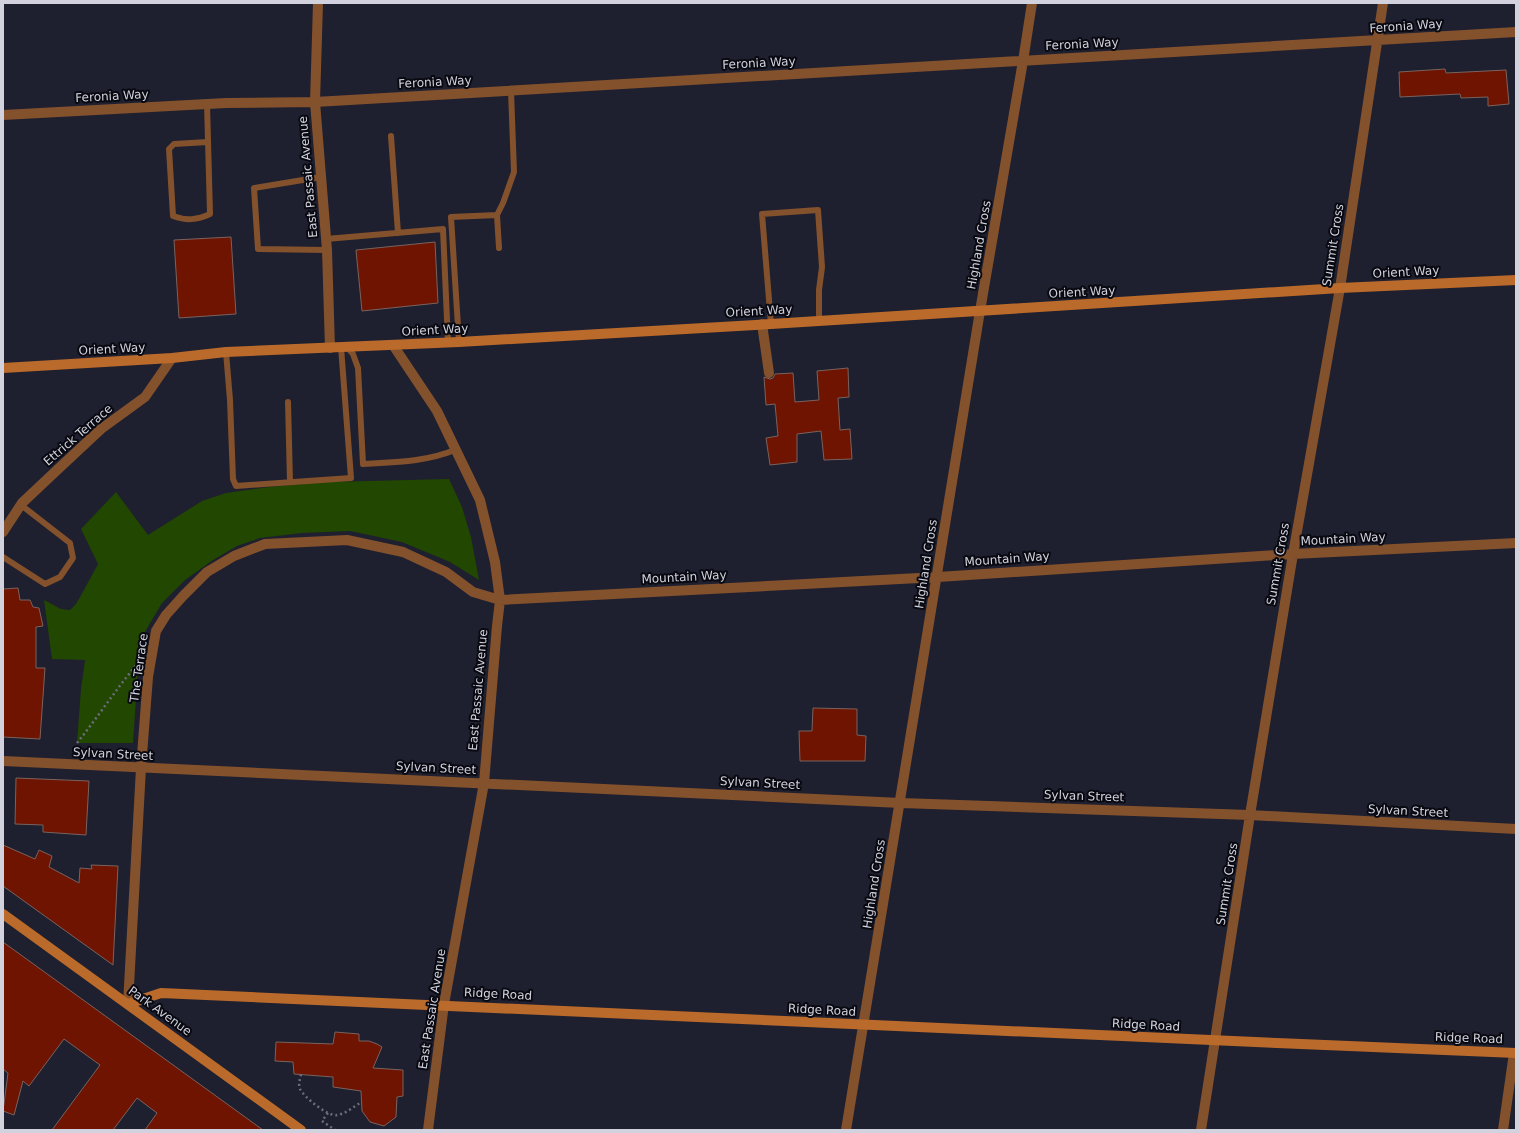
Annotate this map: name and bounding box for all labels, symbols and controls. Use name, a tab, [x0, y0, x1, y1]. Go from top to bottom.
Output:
street label: Feronia Way	[1369, 16, 1443, 36]
street label: Feronia Way	[1045, 35, 1119, 53]
street label: Feronia Way	[722, 54, 796, 72]
street label: Feronia Way	[398, 73, 472, 91]
street label: Feronia Way	[75, 87, 149, 105]
street label: East Passaic Avenue	[296, 116, 320, 238]
street label: Highland Cross	[964, 199, 994, 291]
street label: Summit Cross	[1320, 203, 1346, 287]
street label: Orient Way	[1372, 263, 1440, 281]
street label: Orient Way	[1048, 283, 1116, 301]
street label: Orient Way	[725, 302, 793, 320]
street label: Orient Way	[401, 321, 469, 339]
street label: Orient Way	[78, 340, 146, 358]
street label: Ettrick Terrace	[41, 401, 115, 469]
street label: Highland Cross	[912, 518, 940, 610]
street label: Summit Cross	[1264, 522, 1292, 606]
street label: Mountain Way	[1300, 530, 1386, 548]
street label: Mountain Way	[964, 549, 1050, 569]
street label: Mountain Way	[641, 568, 727, 586]
street label: East Passaic Avenue	[466, 629, 490, 751]
street label: The Terrace	[127, 632, 151, 705]
street label: Sylvan Street	[72, 745, 154, 763]
street label: Sylvan Street	[395, 759, 477, 777]
street label: Sylvan Street	[719, 774, 801, 792]
street label: Sylvan Street	[1044, 788, 1125, 804]
street label: Sylvan Street	[1367, 802, 1449, 820]
street label: Highland Cross	[860, 838, 888, 930]
street label: Summit Cross	[1214, 842, 1240, 926]
street label: East Passaic Avenue	[416, 948, 448, 1070]
street label: Park Avenue	[126, 983, 194, 1039]
street label: Ridge Road	[464, 985, 532, 1003]
street label: Ridge Road	[788, 1001, 856, 1019]
street label: Ridge Road	[1112, 1016, 1180, 1034]
street label: Ridge Road	[1435, 1030, 1503, 1046]

